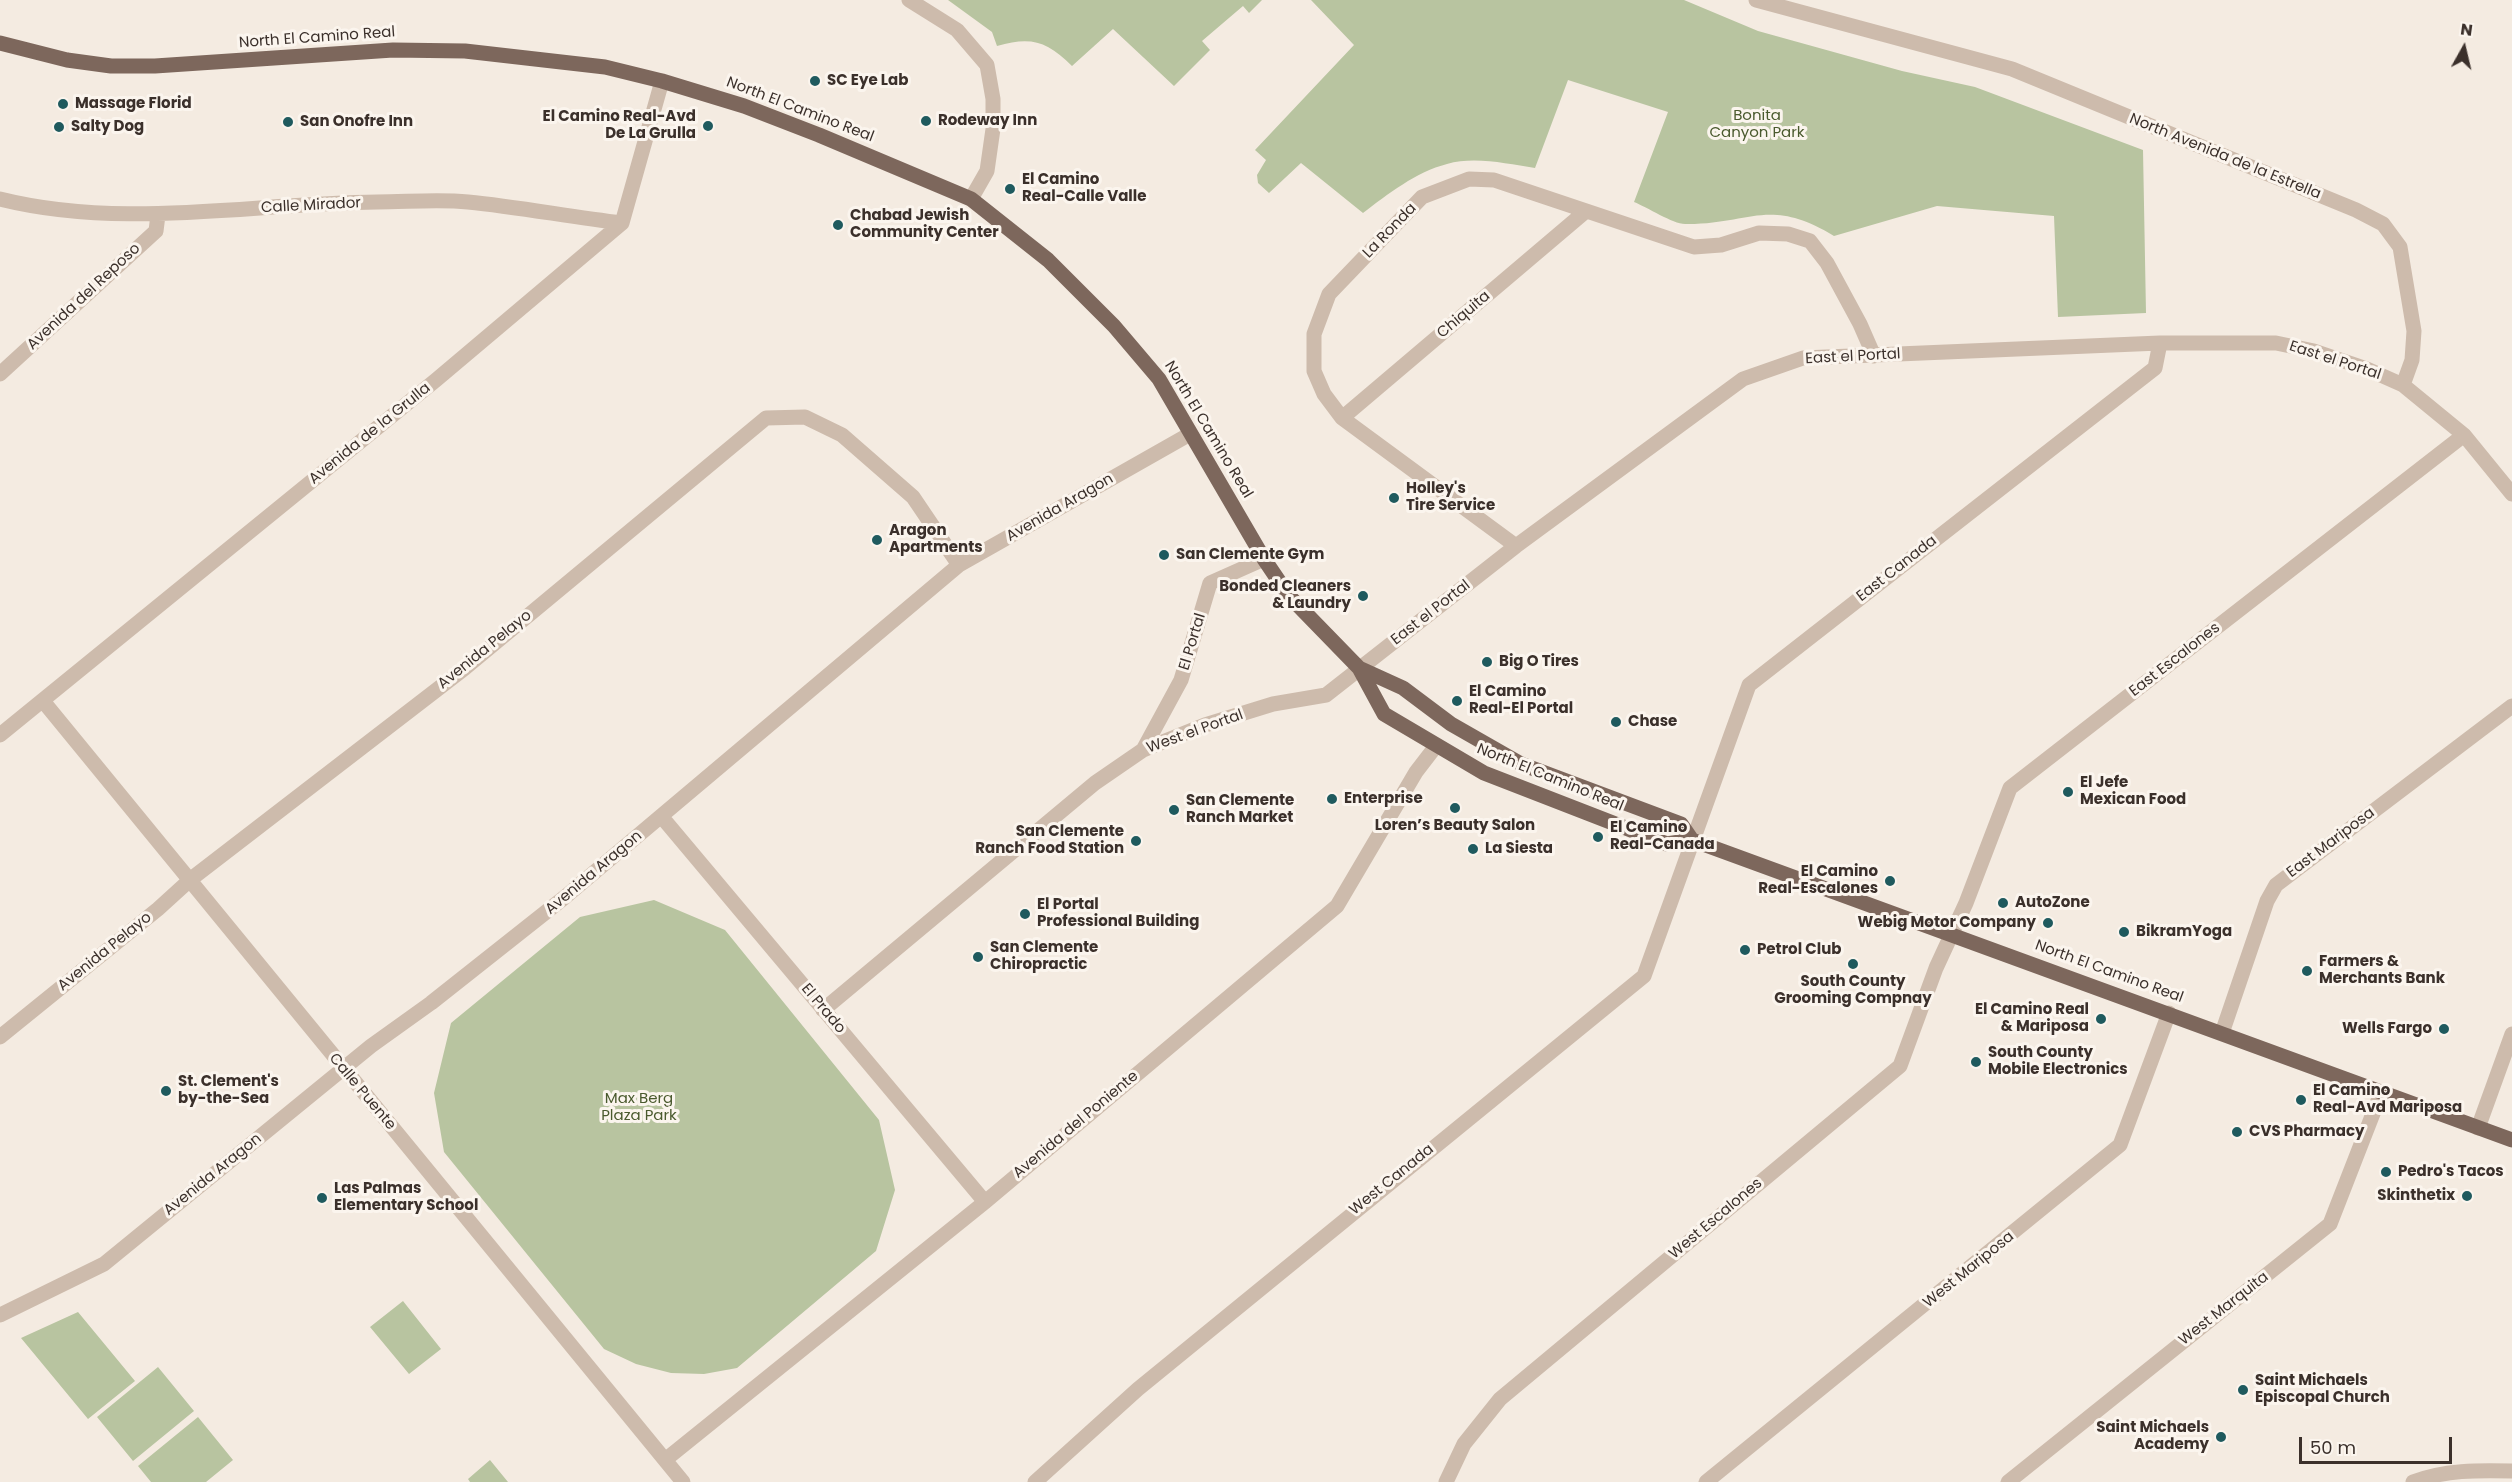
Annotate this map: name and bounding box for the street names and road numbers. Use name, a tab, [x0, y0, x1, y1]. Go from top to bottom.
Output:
street label: North El Camino Real	[238, 24, 396, 52]
street label: North El Camino Real	[724, 74, 876, 146]
street label: North Avenida de la Estrella	[2127, 110, 2323, 204]
street label: Calle Mirador	[261, 194, 361, 218]
street label: La Ronda	[1359, 200, 1421, 262]
street label: Avenida del Reposo	[24, 240, 144, 354]
street label: Chiquita	[1434, 288, 1494, 342]
street label: East el Portal	[2287, 338, 2383, 384]
street label: East el Portal	[1805, 346, 1901, 368]
street label: North El Camino Real	[1160, 358, 1256, 502]
street label: Avenida de la Grulla	[306, 379, 434, 489]
street label: Avenida Aragon	[1003, 470, 1117, 546]
street label: East Canada	[1853, 532, 1941, 606]
street label: East el Portal	[1388, 577, 1474, 649]
street label: Avenida Pelayo	[435, 607, 535, 693]
street label: El Portal	[1176, 611, 1210, 673]
street label: East Escalones	[2126, 619, 2224, 701]
street label: West el Portal	[1144, 706, 1246, 758]
street label: North El Camino Real	[1474, 740, 1626, 816]
street label: East Mariposa	[2284, 804, 2378, 882]
street label: Avenida Aragon	[542, 827, 646, 919]
street label: Avenida Pelayo	[55, 909, 155, 995]
street label: North El Camino Real	[2032, 937, 2186, 1007]
street label: El Prado	[797, 980, 849, 1038]
street label: Calle Puente	[325, 1050, 399, 1134]
street label: Avenida del Poniente	[1010, 1067, 1142, 1183]
street label: Avenida Aragon	[160, 1130, 266, 1220]
street label: West Canada	[1346, 1141, 1438, 1219]
street label: West Escalones	[1666, 1175, 1766, 1263]
street label: West Mariposa	[1920, 1228, 2018, 1312]
street label: West Marquita	[2176, 1268, 2272, 1350]

